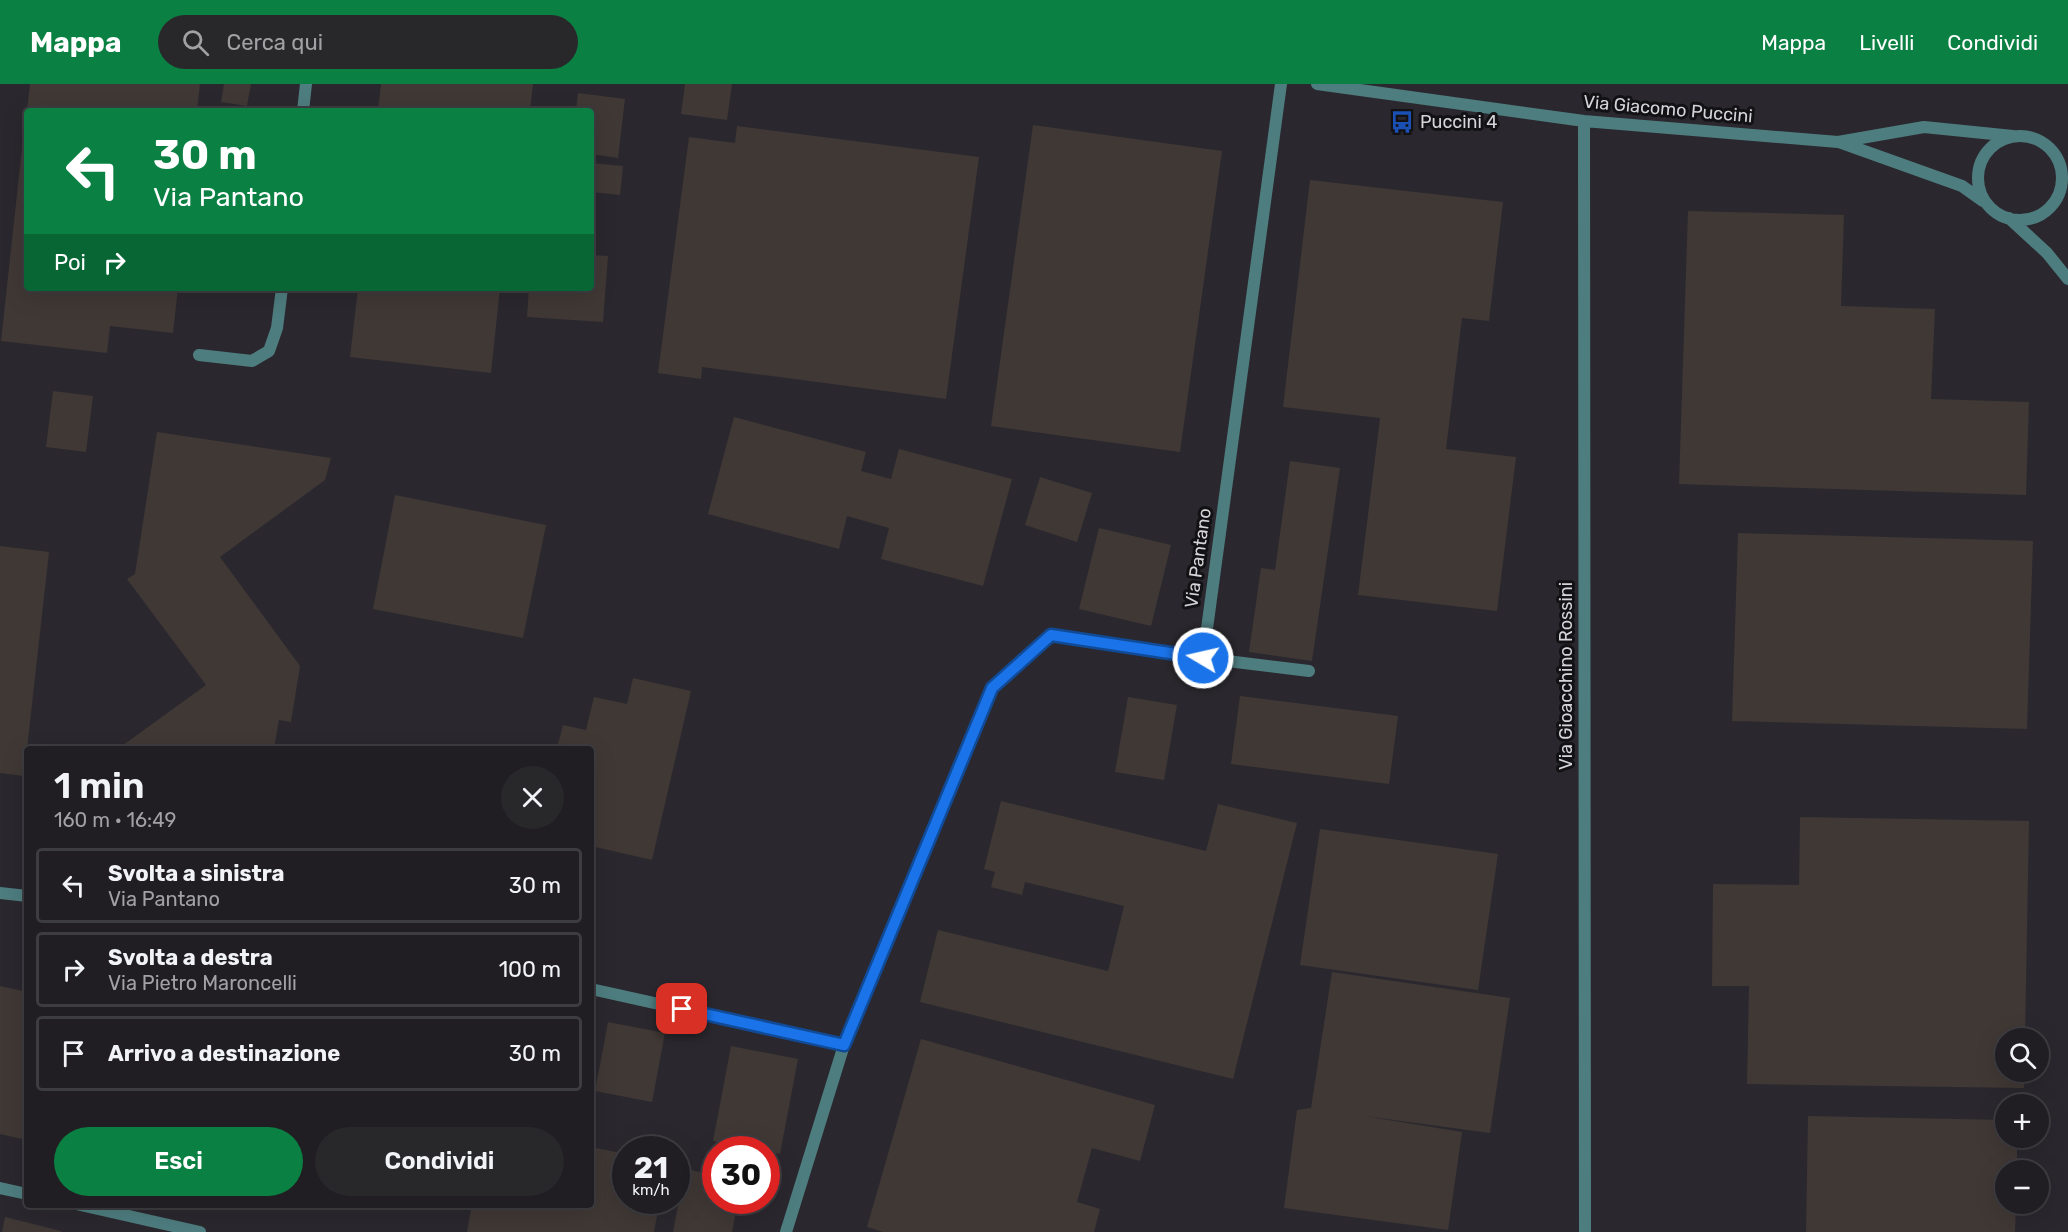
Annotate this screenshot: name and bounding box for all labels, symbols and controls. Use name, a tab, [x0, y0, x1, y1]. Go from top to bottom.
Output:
search box	[158, 15, 578, 69]
text: Mappa	[30, 26, 122, 59]
icon: search	[179, 26, 212, 59]
text: Cerca qui	[227, 29, 323, 56]
text: Mappa	[1761, 30, 1826, 55]
text: Livelli	[1859, 30, 1914, 55]
text: Condividi	[1947, 30, 2038, 55]
street label: Via Giacomo Puccini	[1582, 91, 1754, 127]
bus stop icon: Puccini 4	[1389, 109, 1415, 135]
place label: Puccini 4	[1420, 111, 1497, 133]
text: 30 m	[153, 130, 257, 180]
icon: left	[54, 132, 132, 210]
text: Via Pantano	[153, 181, 304, 213]
icon: right	[98, 246, 131, 279]
text: Poi	[54, 249, 86, 276]
street label: Via Pantano	[1180, 507, 1216, 609]
street label: Via Gioacchino Rossini	[1555, 582, 1577, 770]
position arrow	[1171, 626, 1235, 690]
text: 1 min	[54, 764, 145, 807]
button: close	[501, 766, 564, 829]
text: 160 m · 16:49	[54, 808, 176, 832]
text: Svolta a sinistra	[108, 860, 285, 887]
icon: left	[57, 869, 90, 902]
text: 30 m	[509, 872, 561, 899]
text: Via Pantano	[108, 887, 220, 911]
text: Svolta a destra	[108, 944, 273, 971]
icon: right	[57, 953, 90, 986]
text: 100 m	[499, 956, 561, 983]
text: Via Pietro Maroncelli	[108, 971, 297, 995]
pin	[656, 983, 707, 1034]
icon: arrive	[665, 992, 698, 1025]
map controls	[1995, 1028, 2049, 1214]
button: search	[1995, 1028, 2049, 1082]
icon: arrive	[57, 1037, 90, 1070]
text: Arrivo a destinazione	[108, 1040, 340, 1067]
text: 30 m	[509, 1040, 561, 1067]
button: +	[1995, 1094, 2049, 1148]
button: Esci	[54, 1127, 303, 1196]
button: Condividi	[315, 1127, 564, 1196]
speed limit sign: 30	[702, 1136, 780, 1214]
text: 21	[634, 1150, 668, 1186]
button: −	[1995, 1160, 2049, 1214]
text: km/h	[632, 1181, 670, 1199]

